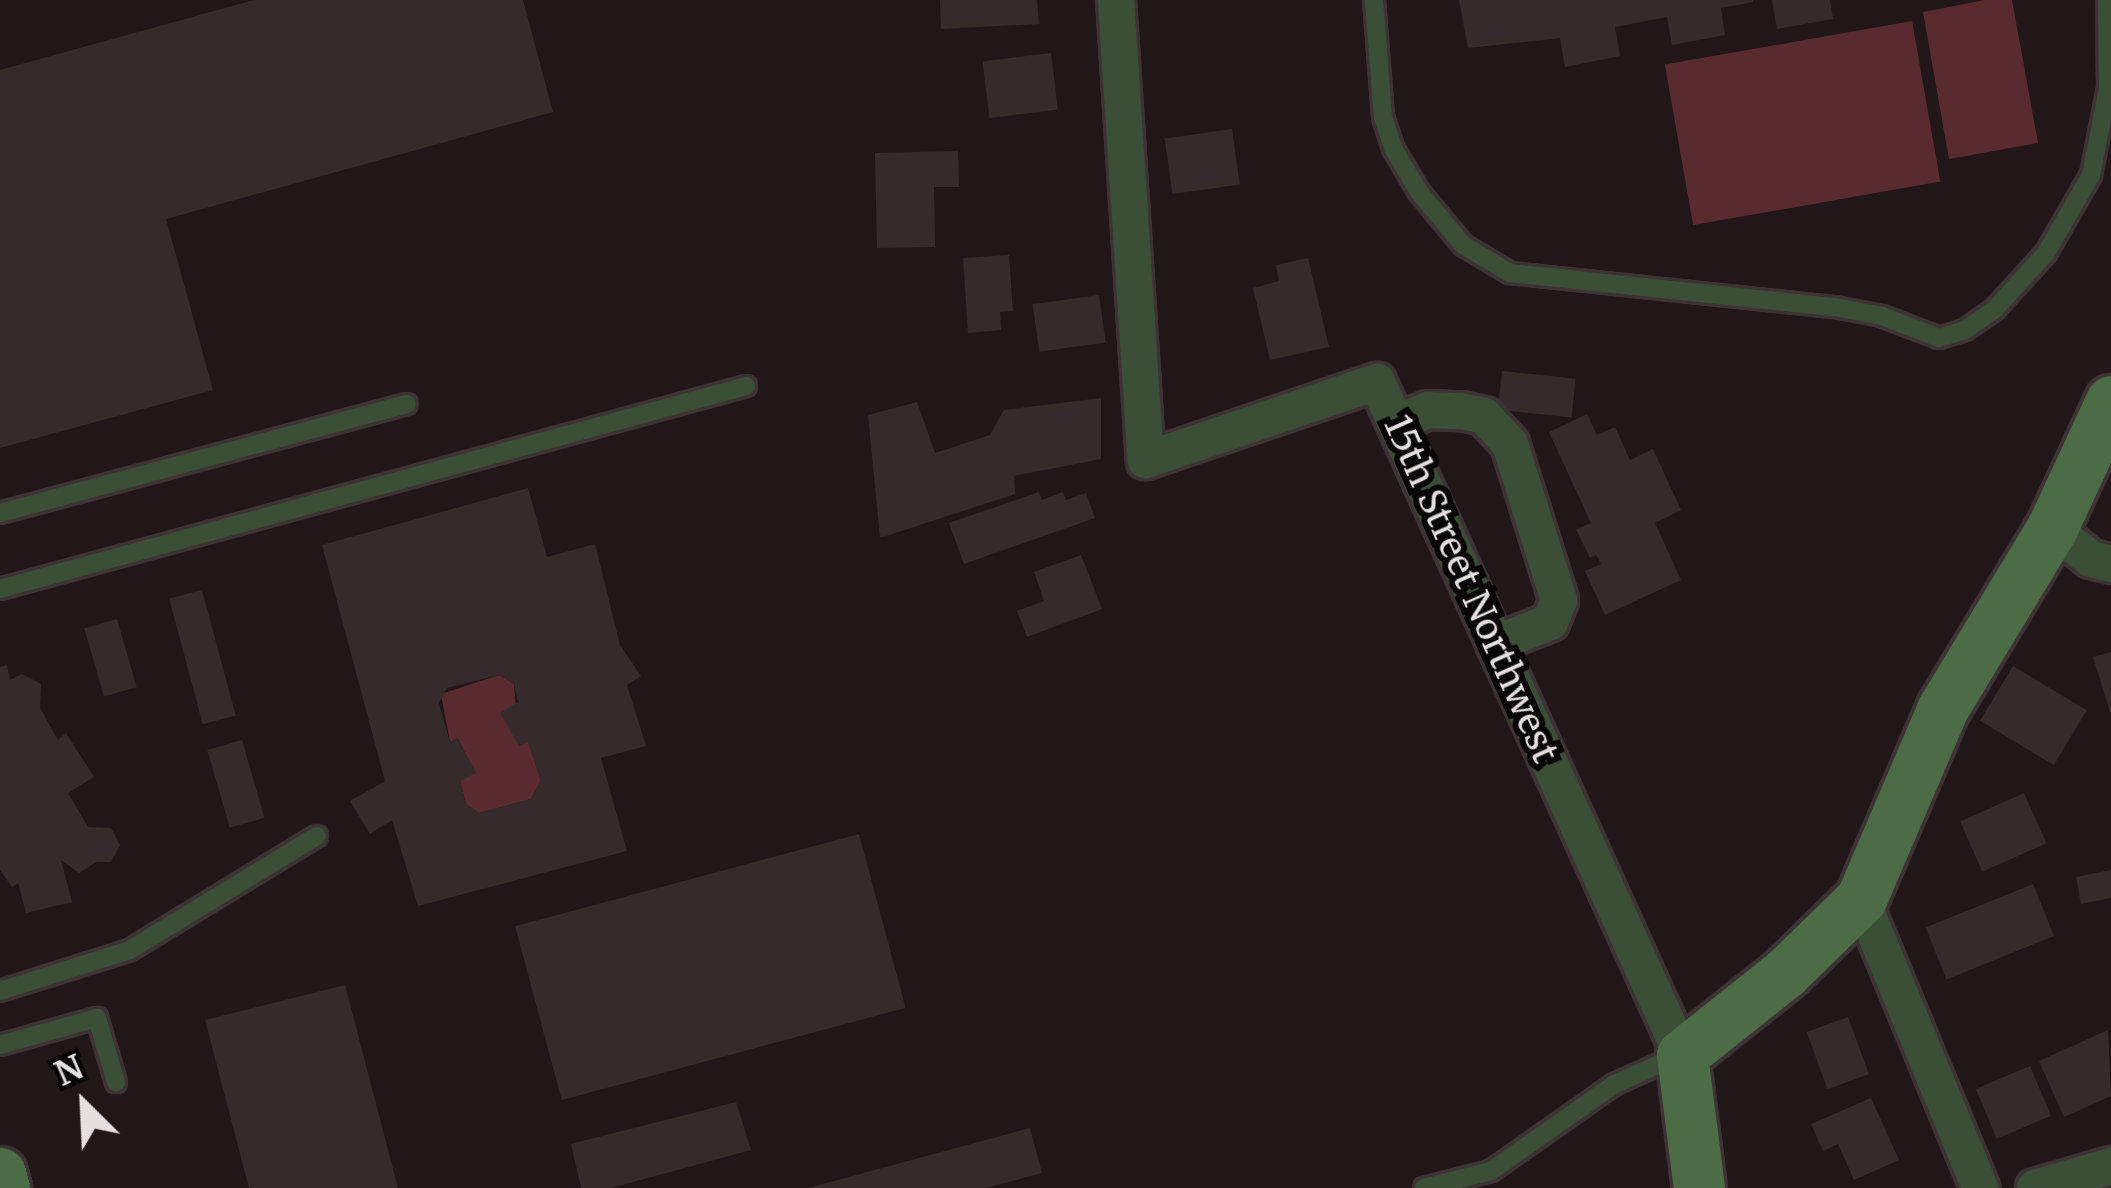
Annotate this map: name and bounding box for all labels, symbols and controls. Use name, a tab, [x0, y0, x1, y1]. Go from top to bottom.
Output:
street label: 15th Street Northwest	[1375, 409, 1567, 769]
north arrow	[24, 1044, 144, 1164]
text: N	[49, 1047, 89, 1095]

